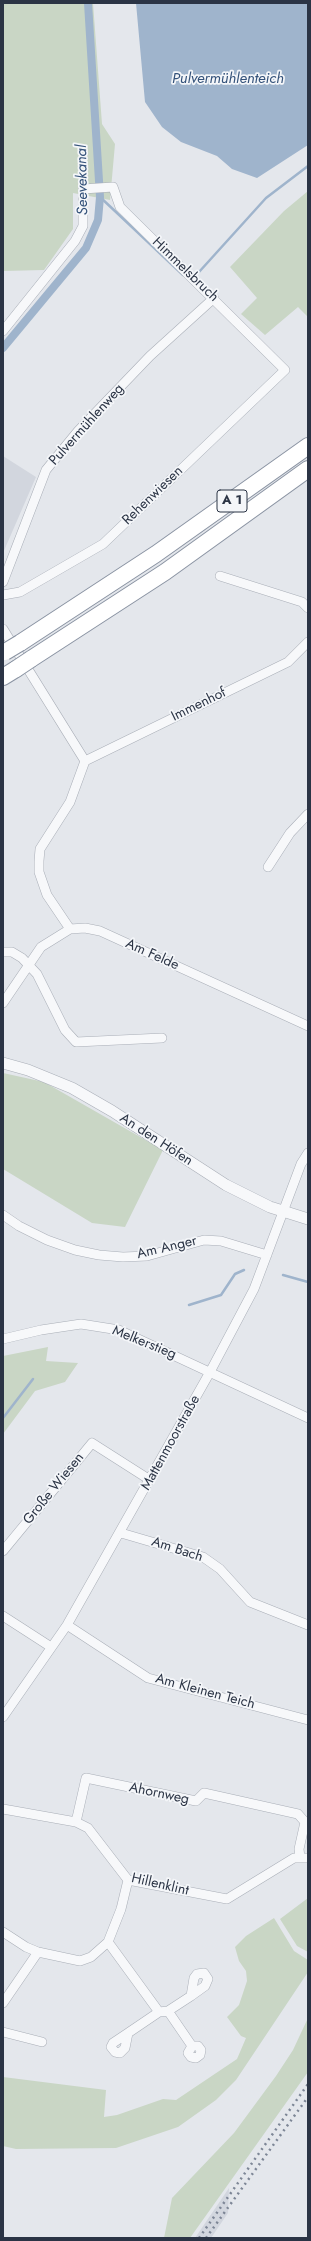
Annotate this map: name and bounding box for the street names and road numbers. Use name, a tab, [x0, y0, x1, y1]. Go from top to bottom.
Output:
street label: Himmelsbruch	[148, 234, 222, 306]
street label: Pulvermühlenweg	[46, 381, 128, 469]
street label: Rehenwiesen	[119, 463, 187, 529]
road number: A 1	[217, 490, 247, 512]
street label: Immenhof	[169, 685, 229, 725]
street label: Am Felde	[123, 936, 181, 974]
street label: An den Höfen	[116, 1110, 196, 1170]
street label: Am Anger	[135, 1233, 199, 1263]
street label: Melkerstieg	[110, 1323, 178, 1363]
street label: Mattenmoorstraße	[138, 1393, 204, 1493]
street label: Große Wiesen	[20, 1450, 88, 1528]
street label: Am Bach	[149, 1534, 205, 1566]
street label: Am Kleinen Teich	[153, 1671, 257, 1713]
street label: Ahornweg	[128, 1779, 190, 1809]
street label: Hillenklint	[130, 1870, 190, 1900]

